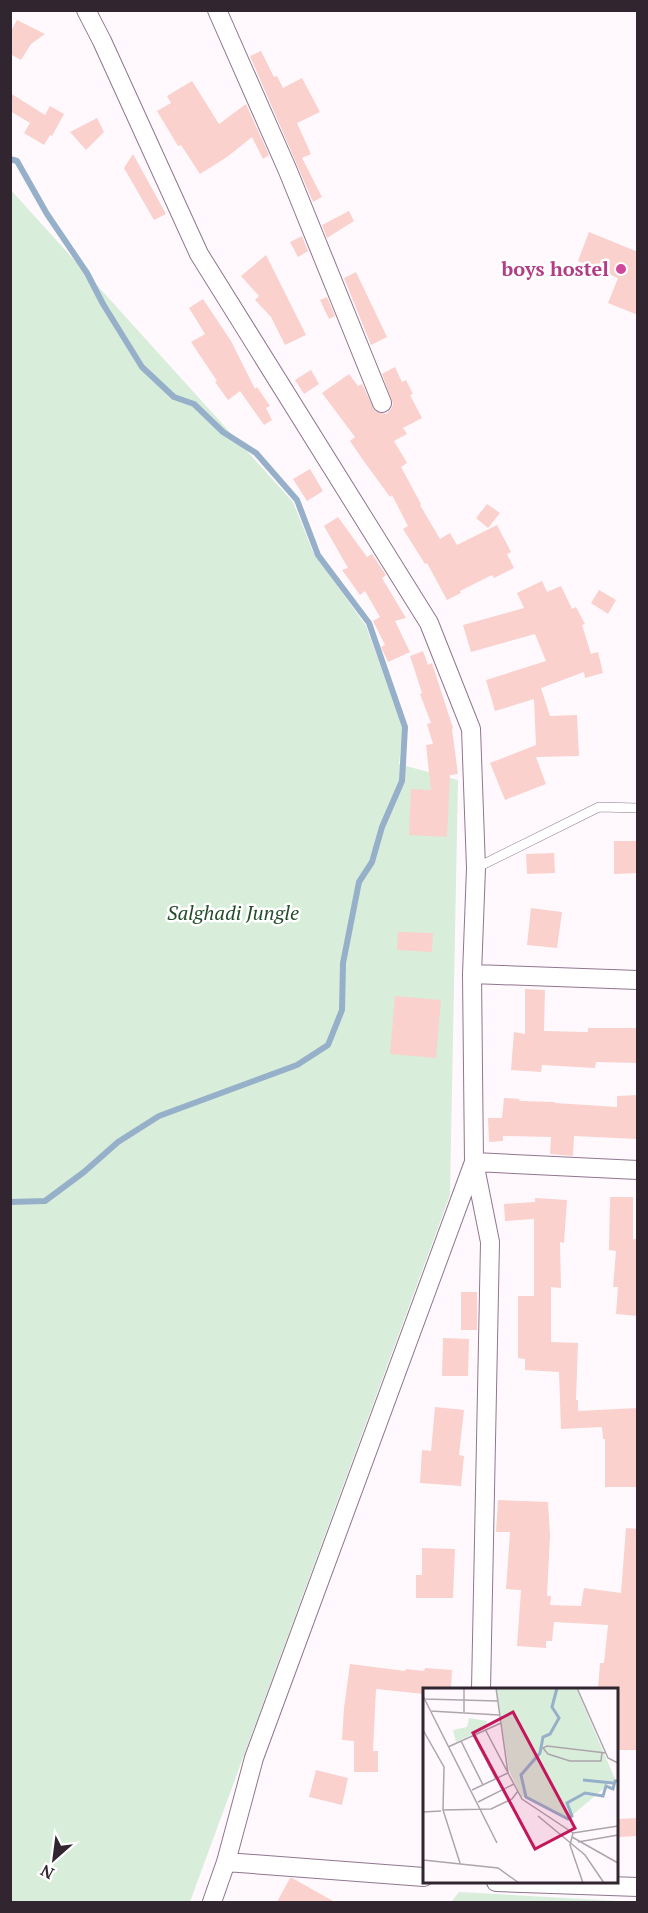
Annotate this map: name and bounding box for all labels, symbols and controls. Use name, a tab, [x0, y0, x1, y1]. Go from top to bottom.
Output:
place label: boys hostel	[501, 255, 609, 282]
marker: boys hostel	[614, 262, 628, 276]
park label: Salghadi Jungle	[167, 899, 299, 926]
inset map	[423, 1688, 618, 1883]
north arrow	[24, 1829, 84, 1889]
text: N	[36, 1860, 57, 1885]

